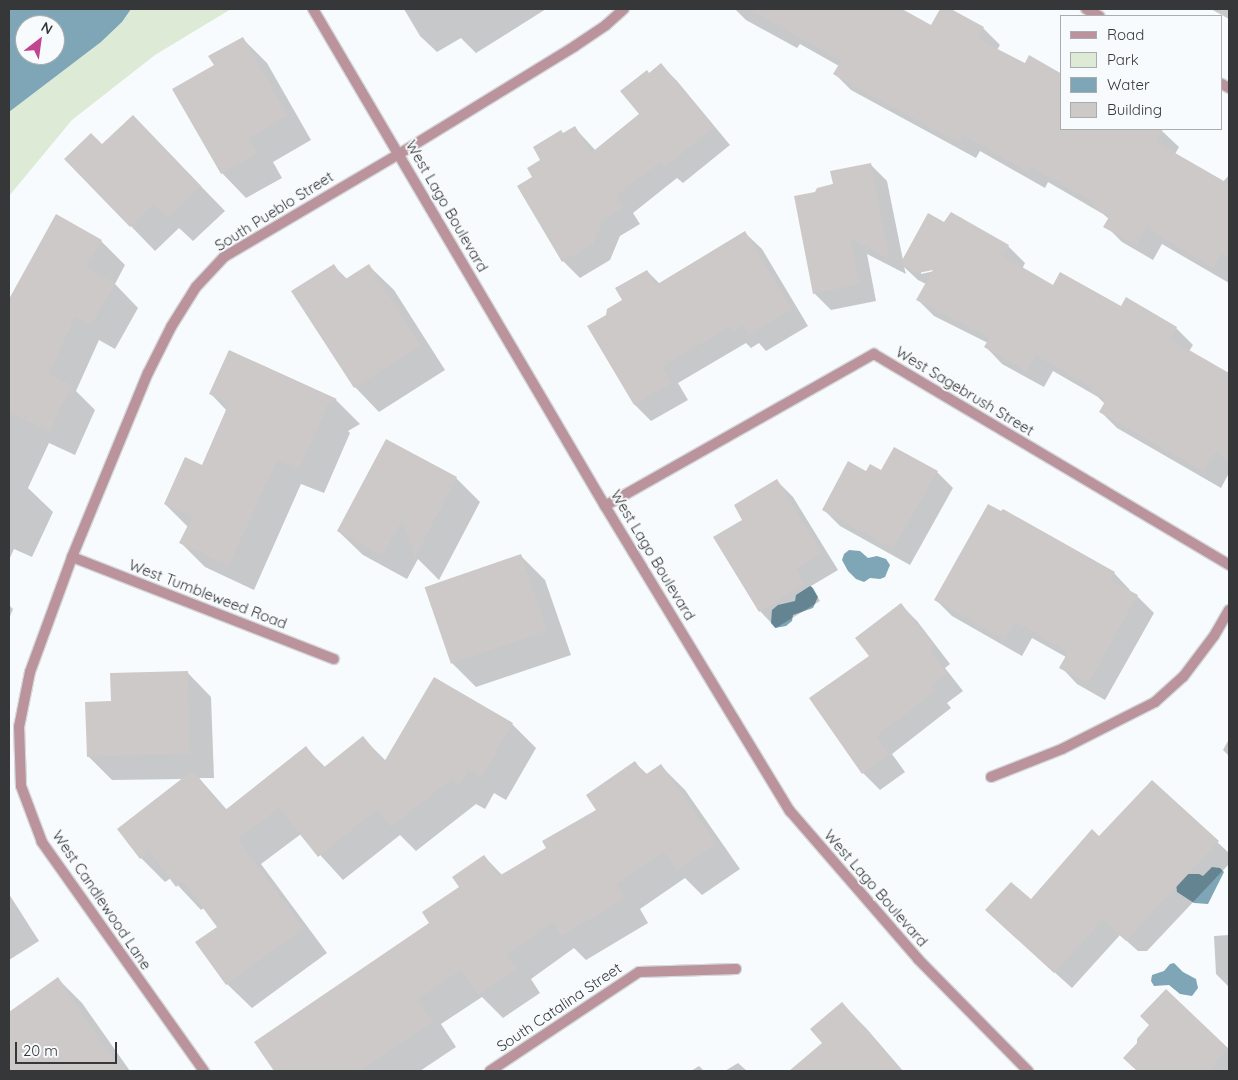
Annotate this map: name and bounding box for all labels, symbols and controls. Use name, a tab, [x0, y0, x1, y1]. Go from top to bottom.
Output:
north arrow	[15, 15, 65, 65]
legend	[1060, 15, 1223, 130]
text: N	[38, 18, 56, 38]
text: Road	[1107, 25, 1144, 44]
text: Park	[1107, 50, 1139, 69]
text: Water	[1107, 75, 1150, 94]
text: Building	[1107, 100, 1162, 119]
street label: West Lago Boulevard	[402, 137, 492, 275]
street label: South Pueblo Street	[212, 167, 336, 255]
street label: West Sagebrush Street	[893, 343, 1037, 439]
street label: West Lago Boulevard	[607, 487, 699, 623]
street label: West Tumbleweed Road	[126, 556, 290, 632]
street label: West Lago Boulevard	[820, 826, 932, 950]
street label: West Candlewood Lane	[49, 827, 155, 973]
street label: South Catalina Street	[493, 959, 625, 1055]
scale bar	[18, 1032, 120, 1064]
text: 20 m	[23, 1041, 58, 1060]

